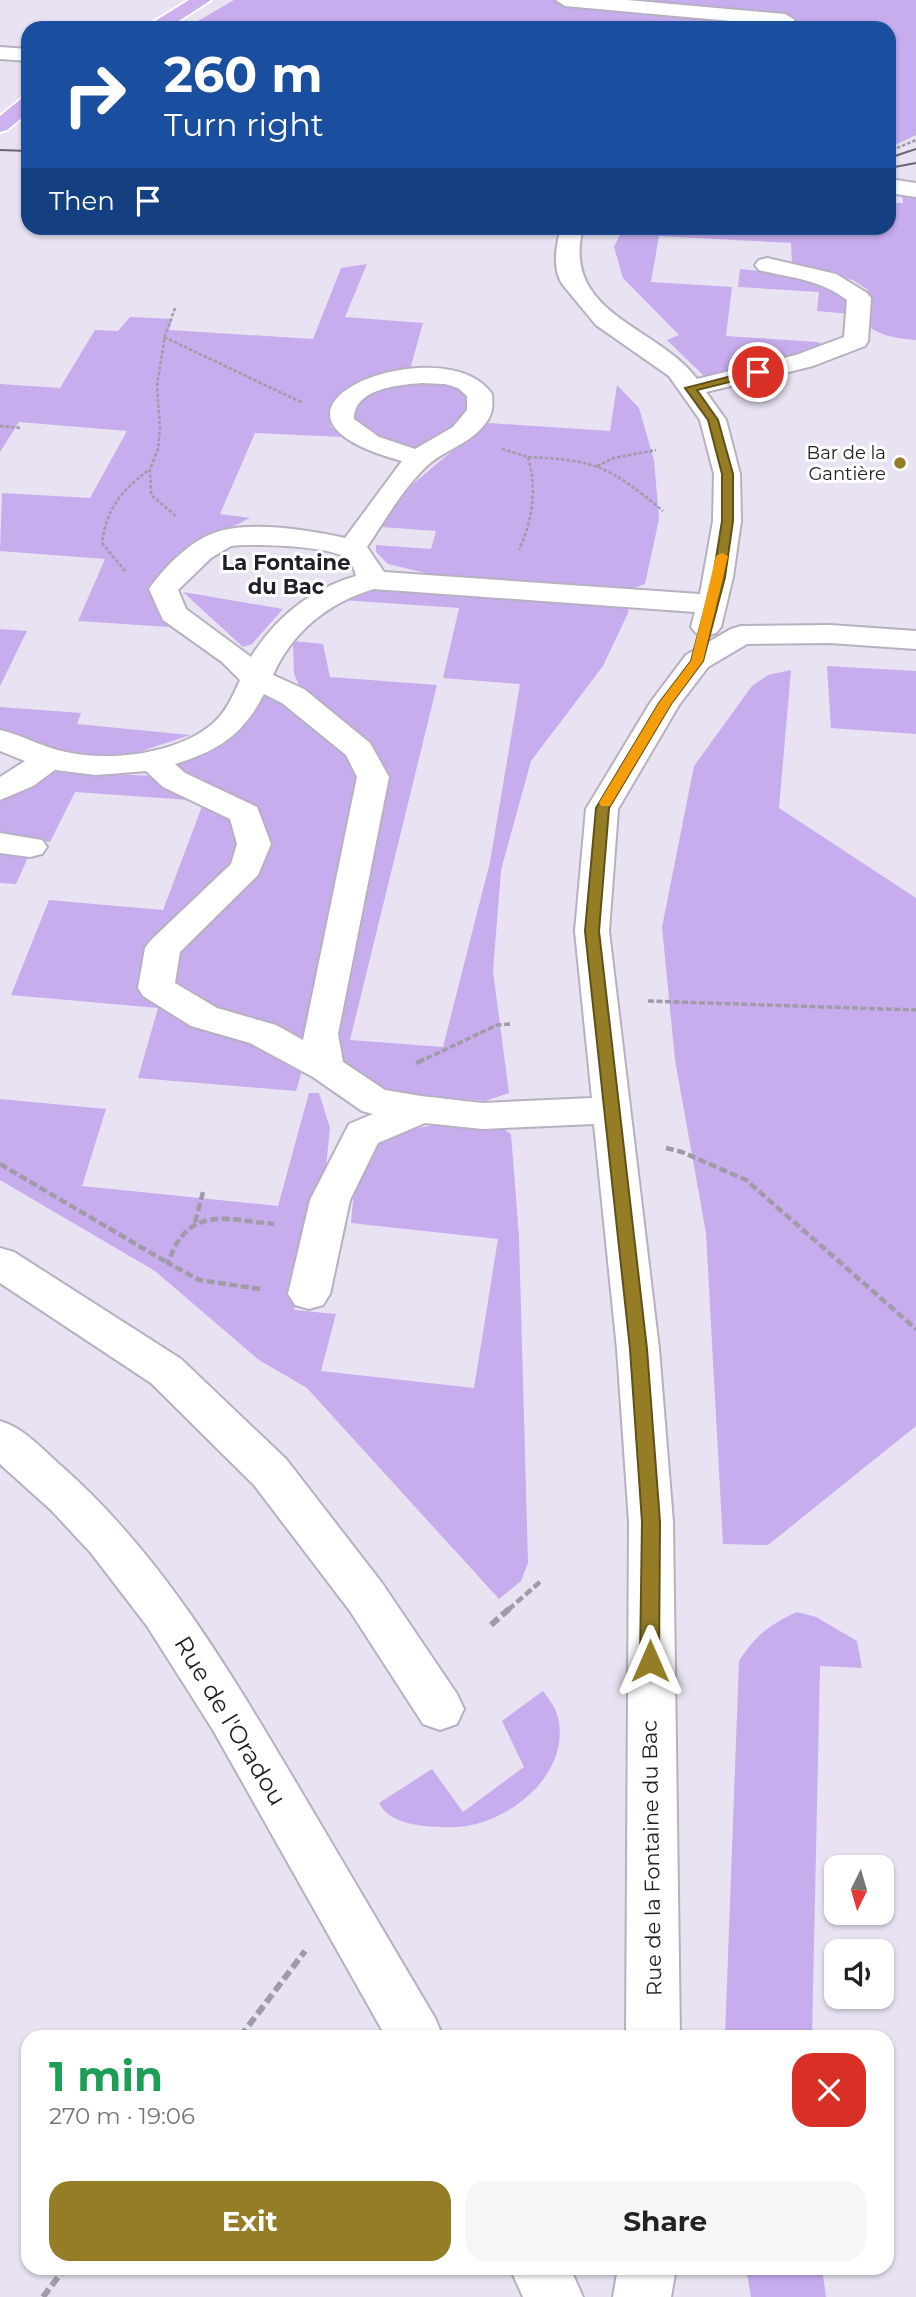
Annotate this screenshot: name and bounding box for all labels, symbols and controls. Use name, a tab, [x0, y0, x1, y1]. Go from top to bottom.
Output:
text: 260 m	[164, 45, 323, 104]
icon: right	[49, 49, 140, 140]
text: Turn right	[164, 105, 324, 144]
icon: arrive	[129, 182, 167, 220]
text: Then	[49, 185, 115, 217]
pin	[728, 342, 788, 402]
icon: arrive	[739, 353, 777, 391]
place label: Bar de la Gantière	[807, 442, 886, 485]
marker: Bar de la Gantière	[892, 455, 908, 471]
district label: La Fontaine du Bac	[222, 550, 350, 599]
position arrow	[613, 1624, 687, 1698]
street label: Rue de l'Oradou	[168, 1631, 292, 1811]
street label: Rue de la Fontaine du Bac	[637, 1720, 666, 1996]
north arrow	[824, 1855, 894, 1925]
map controls	[824, 1855, 894, 2009]
button: sound	[824, 1939, 894, 2009]
text: 1 min	[49, 2050, 163, 2102]
button: close	[792, 2053, 866, 2127]
text: 270 m · 19:06	[49, 2102, 195, 2130]
button: Exit	[49, 2181, 451, 2261]
button: Share	[465, 2181, 866, 2261]

